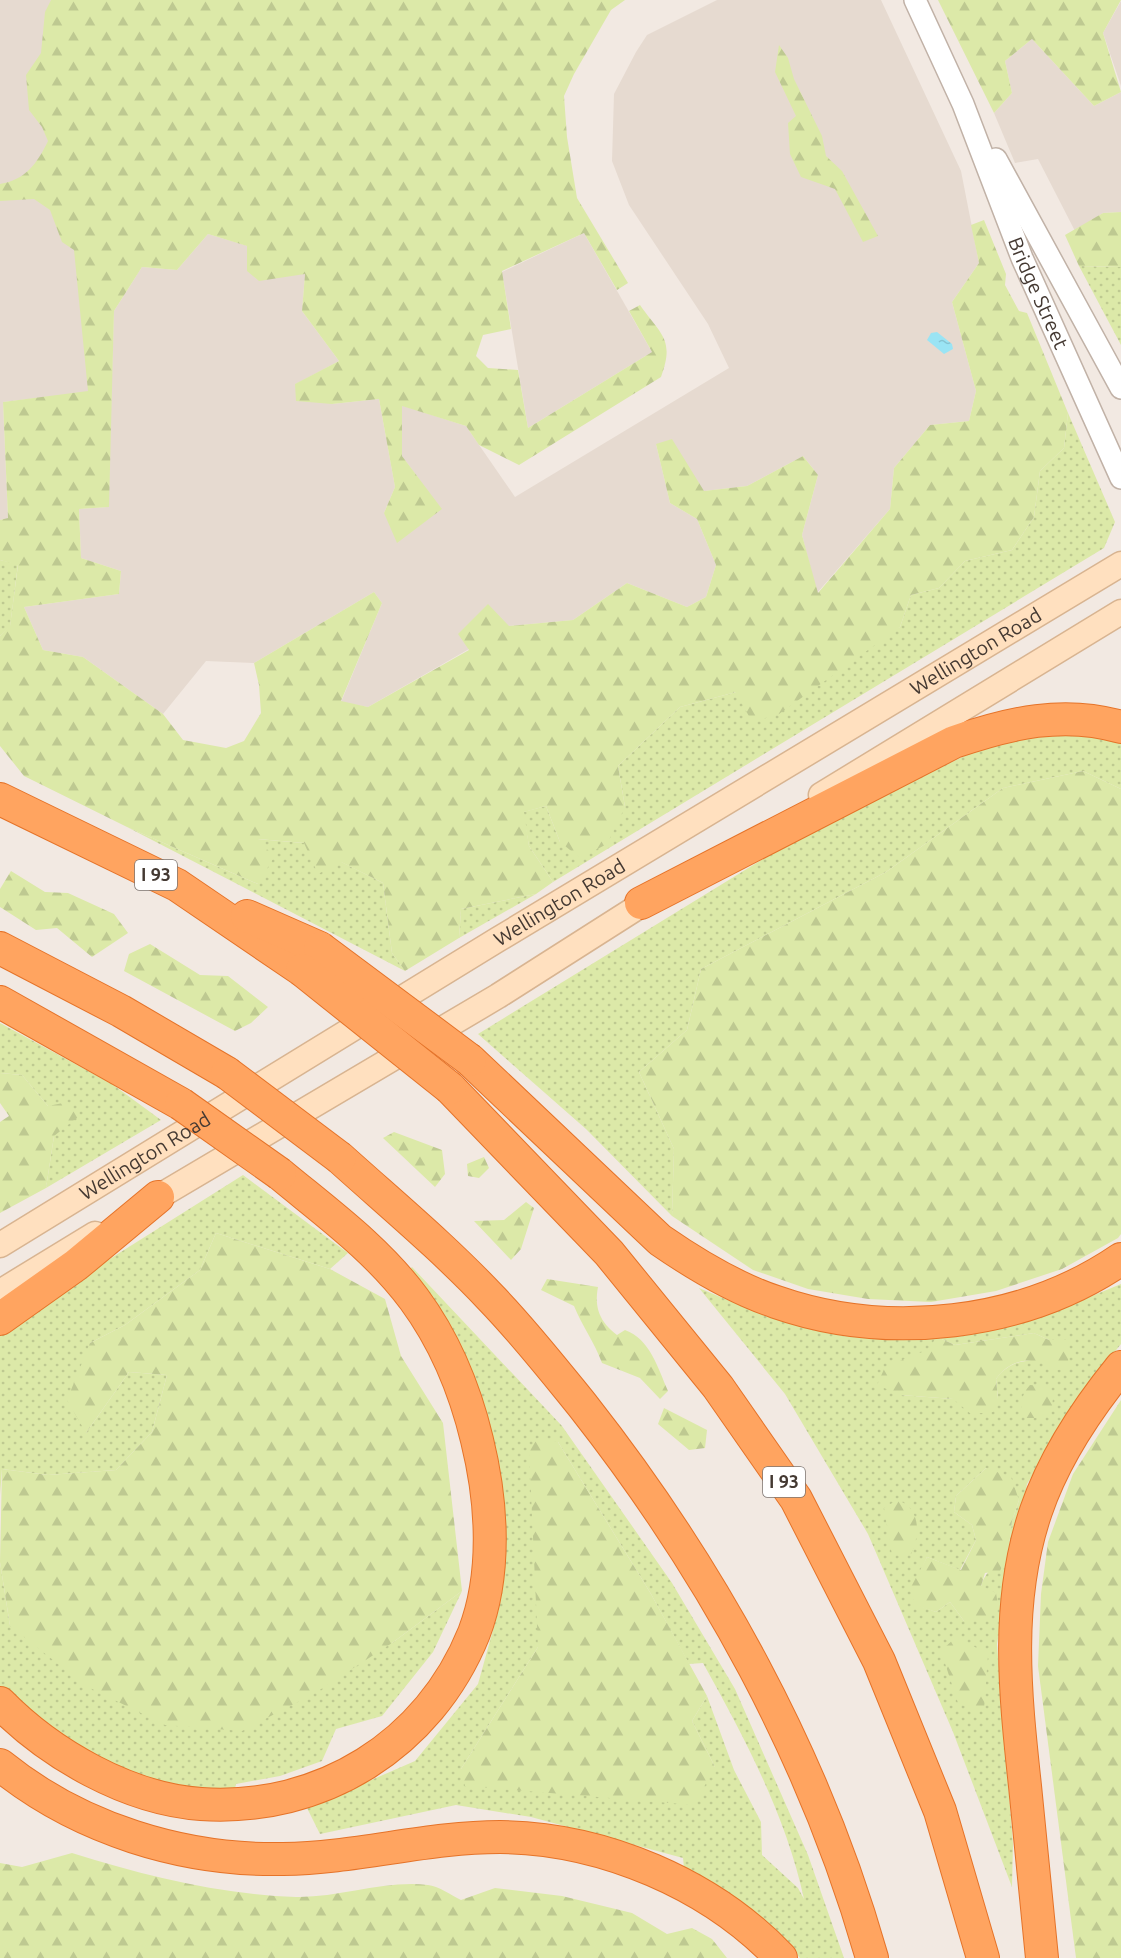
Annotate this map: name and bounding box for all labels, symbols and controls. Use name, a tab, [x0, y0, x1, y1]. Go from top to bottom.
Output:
street label: Bridge Street	[1004, 234, 1073, 352]
street label: Wellington Road	[906, 603, 1045, 699]
street label: Wellington Road	[489, 854, 629, 950]
road number: I 93	[135, 860, 177, 890]
street label: Wellington Road	[75, 1107, 214, 1204]
road number: I 93	[763, 1467, 805, 1497]

